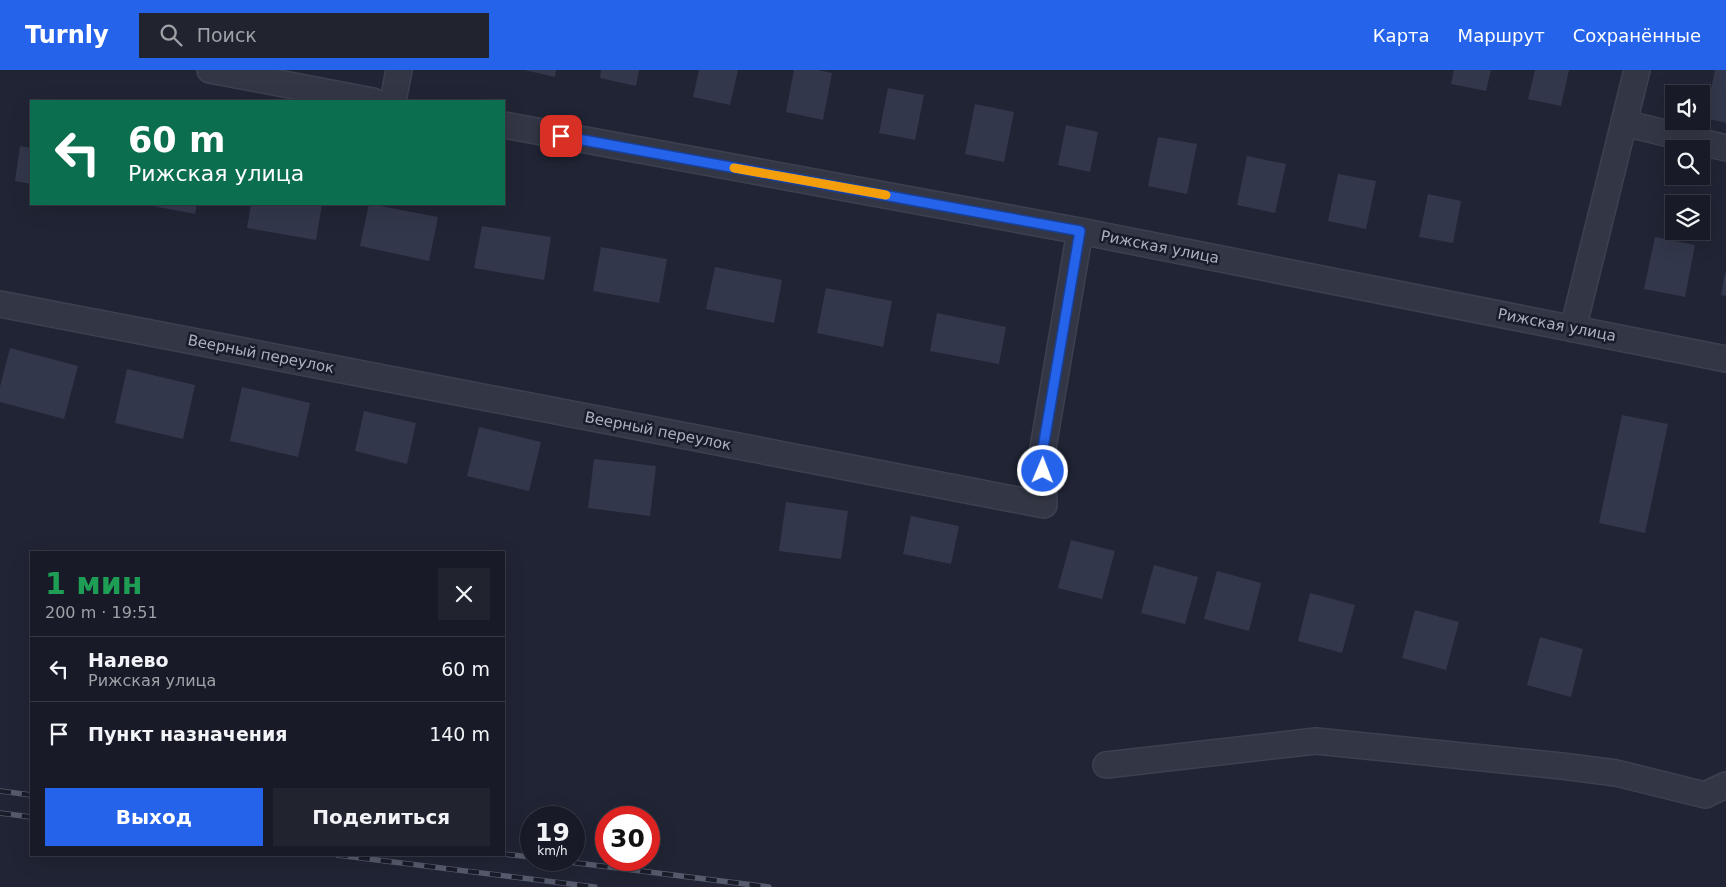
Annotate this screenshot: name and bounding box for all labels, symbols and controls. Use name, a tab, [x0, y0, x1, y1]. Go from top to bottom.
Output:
search box	[139, 13, 489, 58]
text: Turnly	[25, 21, 109, 49]
icon: search	[157, 21, 185, 49]
text: Поиск	[197, 24, 257, 46]
text: Карта	[1373, 25, 1430, 46]
text: Маршрут	[1458, 25, 1545, 46]
text: Сохранённые	[1573, 25, 1701, 46]
map controls	[1665, 85, 1710, 240]
button: sound	[1665, 85, 1710, 130]
pin	[540, 115, 582, 157]
icon: left	[45, 120, 110, 185]
text: 60 m	[128, 120, 225, 160]
icon: arrive	[547, 122, 575, 150]
button: search	[1665, 140, 1710, 185]
text: Рижская улица	[128, 161, 304, 186]
button: layers	[1665, 195, 1710, 240]
street label: Рижская улица	[1099, 227, 1221, 267]
street label: Рижская улица	[1496, 305, 1618, 345]
street label: Веерный переулок	[186, 331, 336, 377]
street label: Веерный переулок	[583, 408, 733, 454]
position arrow	[1016, 444, 1068, 496]
text: 1 мин	[45, 566, 143, 601]
button: close	[438, 568, 490, 620]
text: 200 m · 19:51	[45, 603, 158, 622]
text: Налево	[88, 649, 169, 671]
icon: left	[45, 655, 73, 683]
text: 60 m	[441, 658, 490, 680]
text: Рижская улица	[88, 671, 216, 690]
icon: arrive	[45, 720, 73, 748]
text: Пункт назначения	[88, 723, 287, 745]
text: 140 m	[429, 723, 490, 745]
button: Выход	[45, 788, 263, 846]
button: Поделиться	[273, 788, 490, 846]
speed limit sign: 30	[595, 806, 660, 871]
text: 19	[535, 818, 570, 847]
text: km/h	[537, 844, 568, 858]

